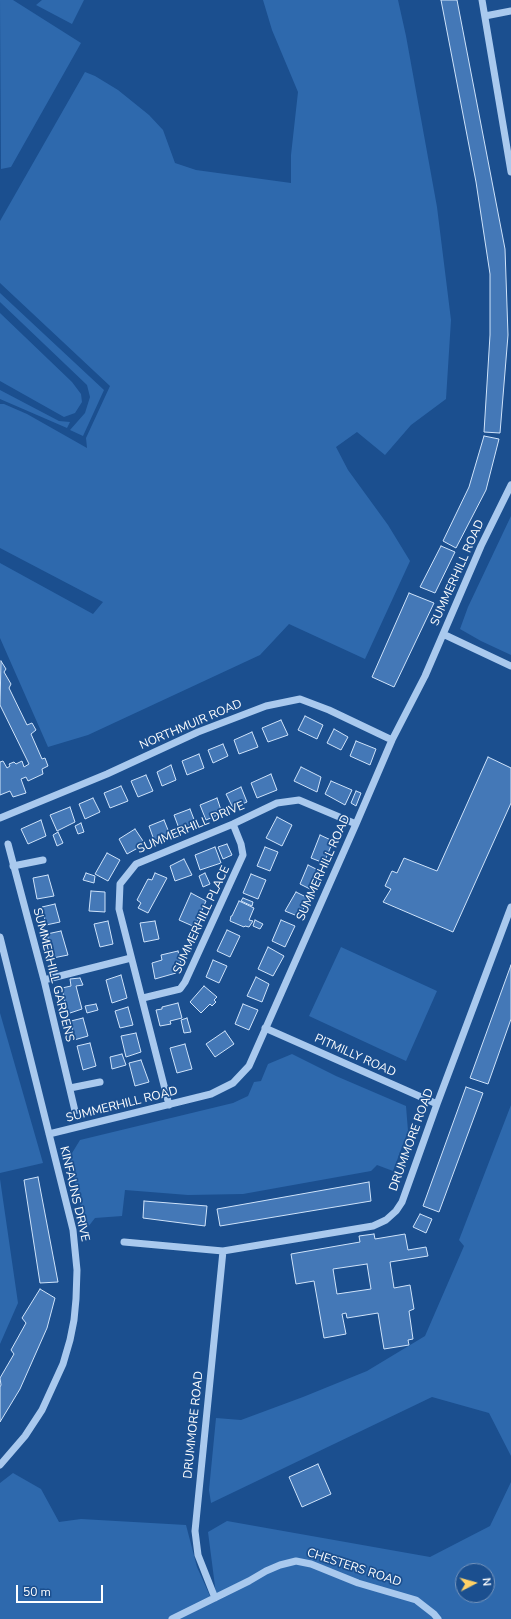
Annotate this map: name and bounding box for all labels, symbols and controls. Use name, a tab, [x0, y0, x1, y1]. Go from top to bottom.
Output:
street label: SUMMERHILL ROAD	[428, 518, 488, 628]
street label: NORTHMUIR ROAD	[138, 697, 244, 753]
street label: SUMMERHILL DRIVE	[135, 799, 247, 857]
street label: SUMMERHILL ROAD	[294, 813, 354, 923]
street label: SUMMERHILL PLACE	[171, 864, 233, 976]
street label: SUMMERHILL GARDENS	[29, 906, 77, 1044]
street label: PITMILLY ROAD	[312, 1032, 398, 1080]
street label: SUMMERHILL ROAD	[65, 1084, 179, 1126]
street label: DRUMMORE ROAD	[387, 1087, 437, 1193]
street label: KINFAUNS DRIVE	[56, 1145, 92, 1243]
street label: DRUMMORE ROAD	[181, 1370, 207, 1480]
street label: CHESTERS ROAD	[305, 1546, 403, 1590]
north arrow	[455, 1563, 495, 1603]
scale bar	[18, 1577, 105, 1603]
text: N	[479, 1577, 494, 1587]
text: 50 m	[23, 1584, 51, 1600]

